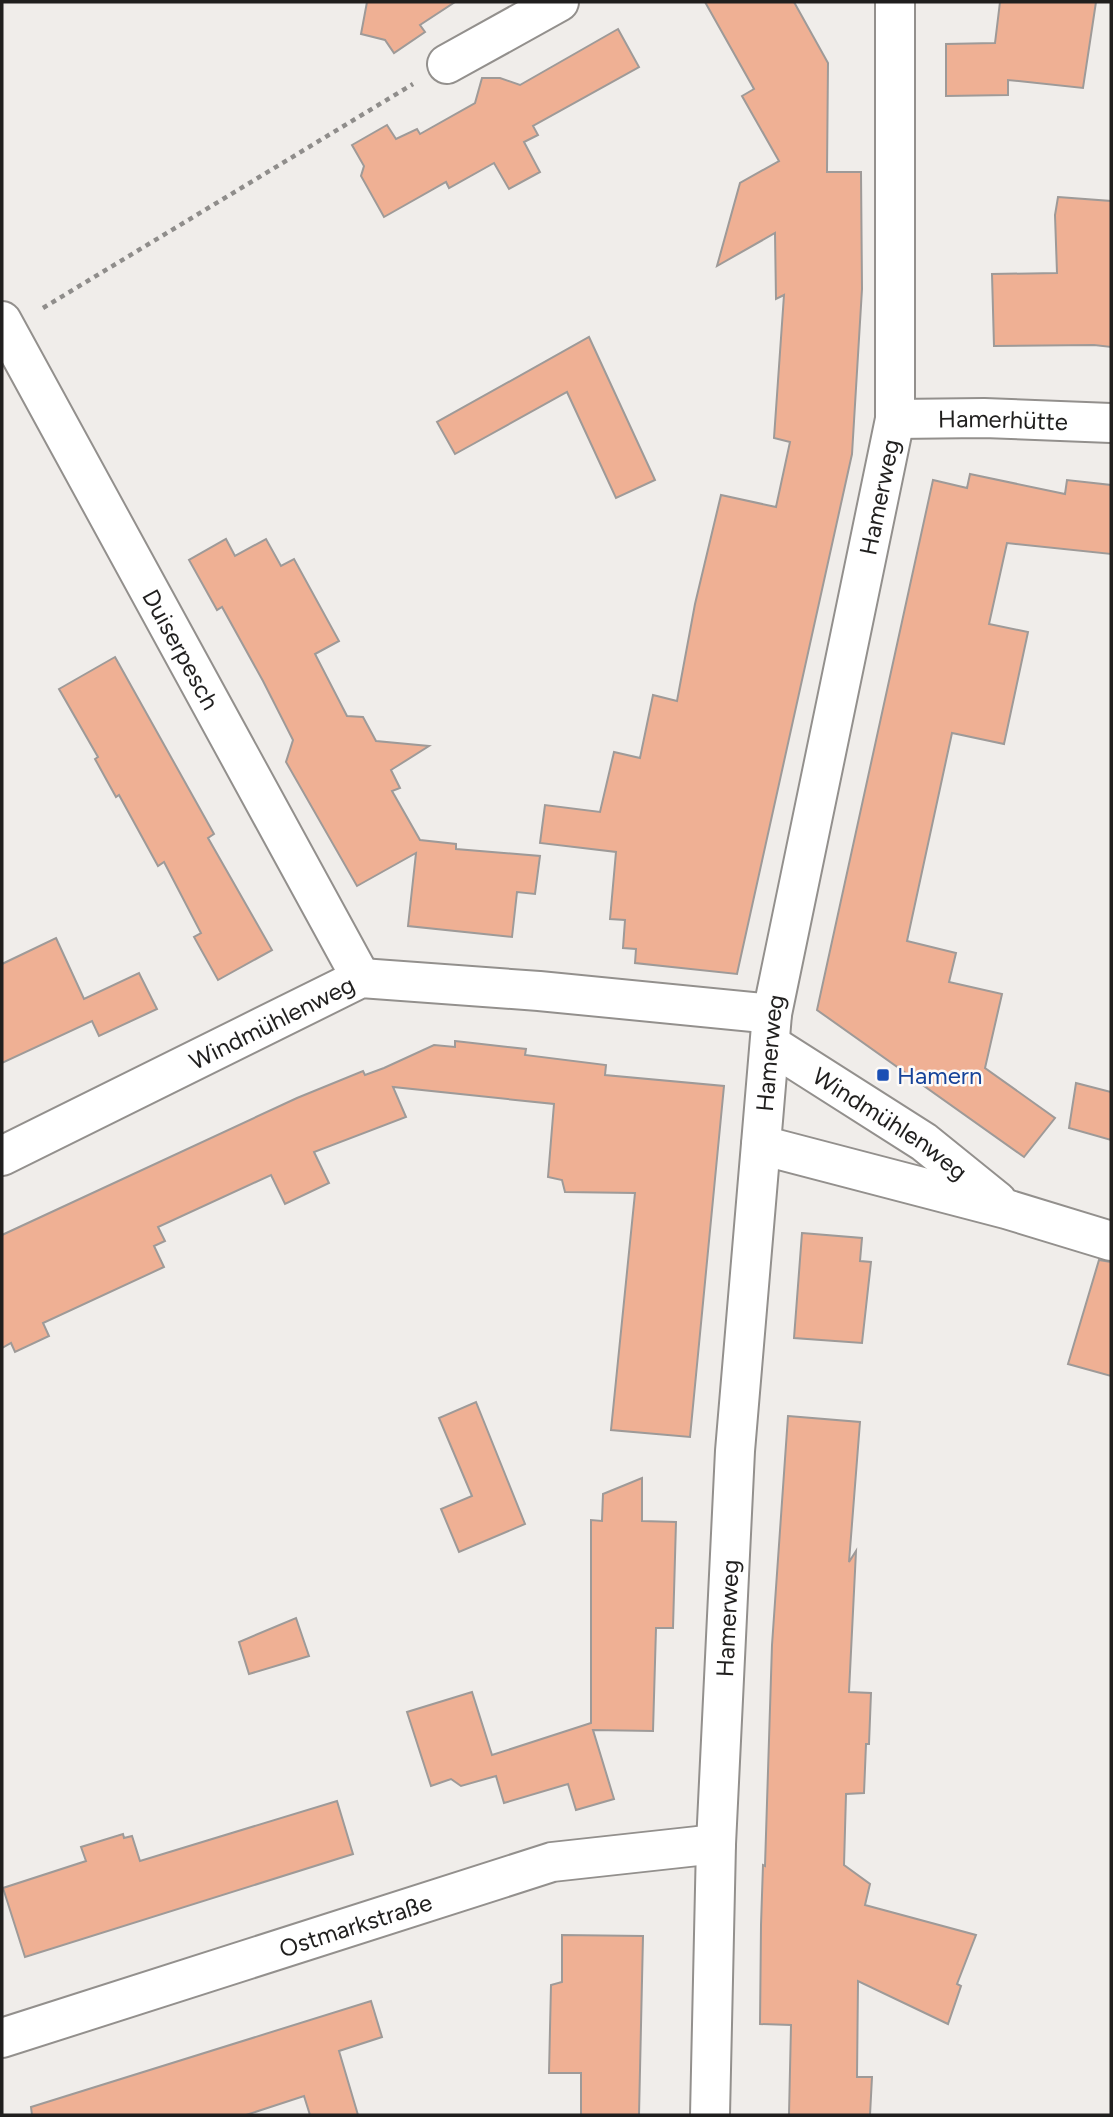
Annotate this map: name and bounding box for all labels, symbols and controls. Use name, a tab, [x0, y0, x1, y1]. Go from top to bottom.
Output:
street label: Hamerhütte	[938, 403, 1068, 436]
street label: Hamerweg	[853, 436, 905, 558]
street label: Duiserpesch	[137, 584, 226, 714]
street label: Windmühlenweg	[184, 969, 359, 1075]
street label: Hamerweg	[749, 992, 790, 1113]
street label: Windmühlenweg	[807, 1061, 973, 1186]
place label: Hamern	[897, 1061, 982, 1090]
marker: Hamern	[875, 1067, 891, 1083]
street label: Hamerweg	[710, 1559, 744, 1678]
street label: Ostmarkstraße	[275, 1887, 435, 1963]

